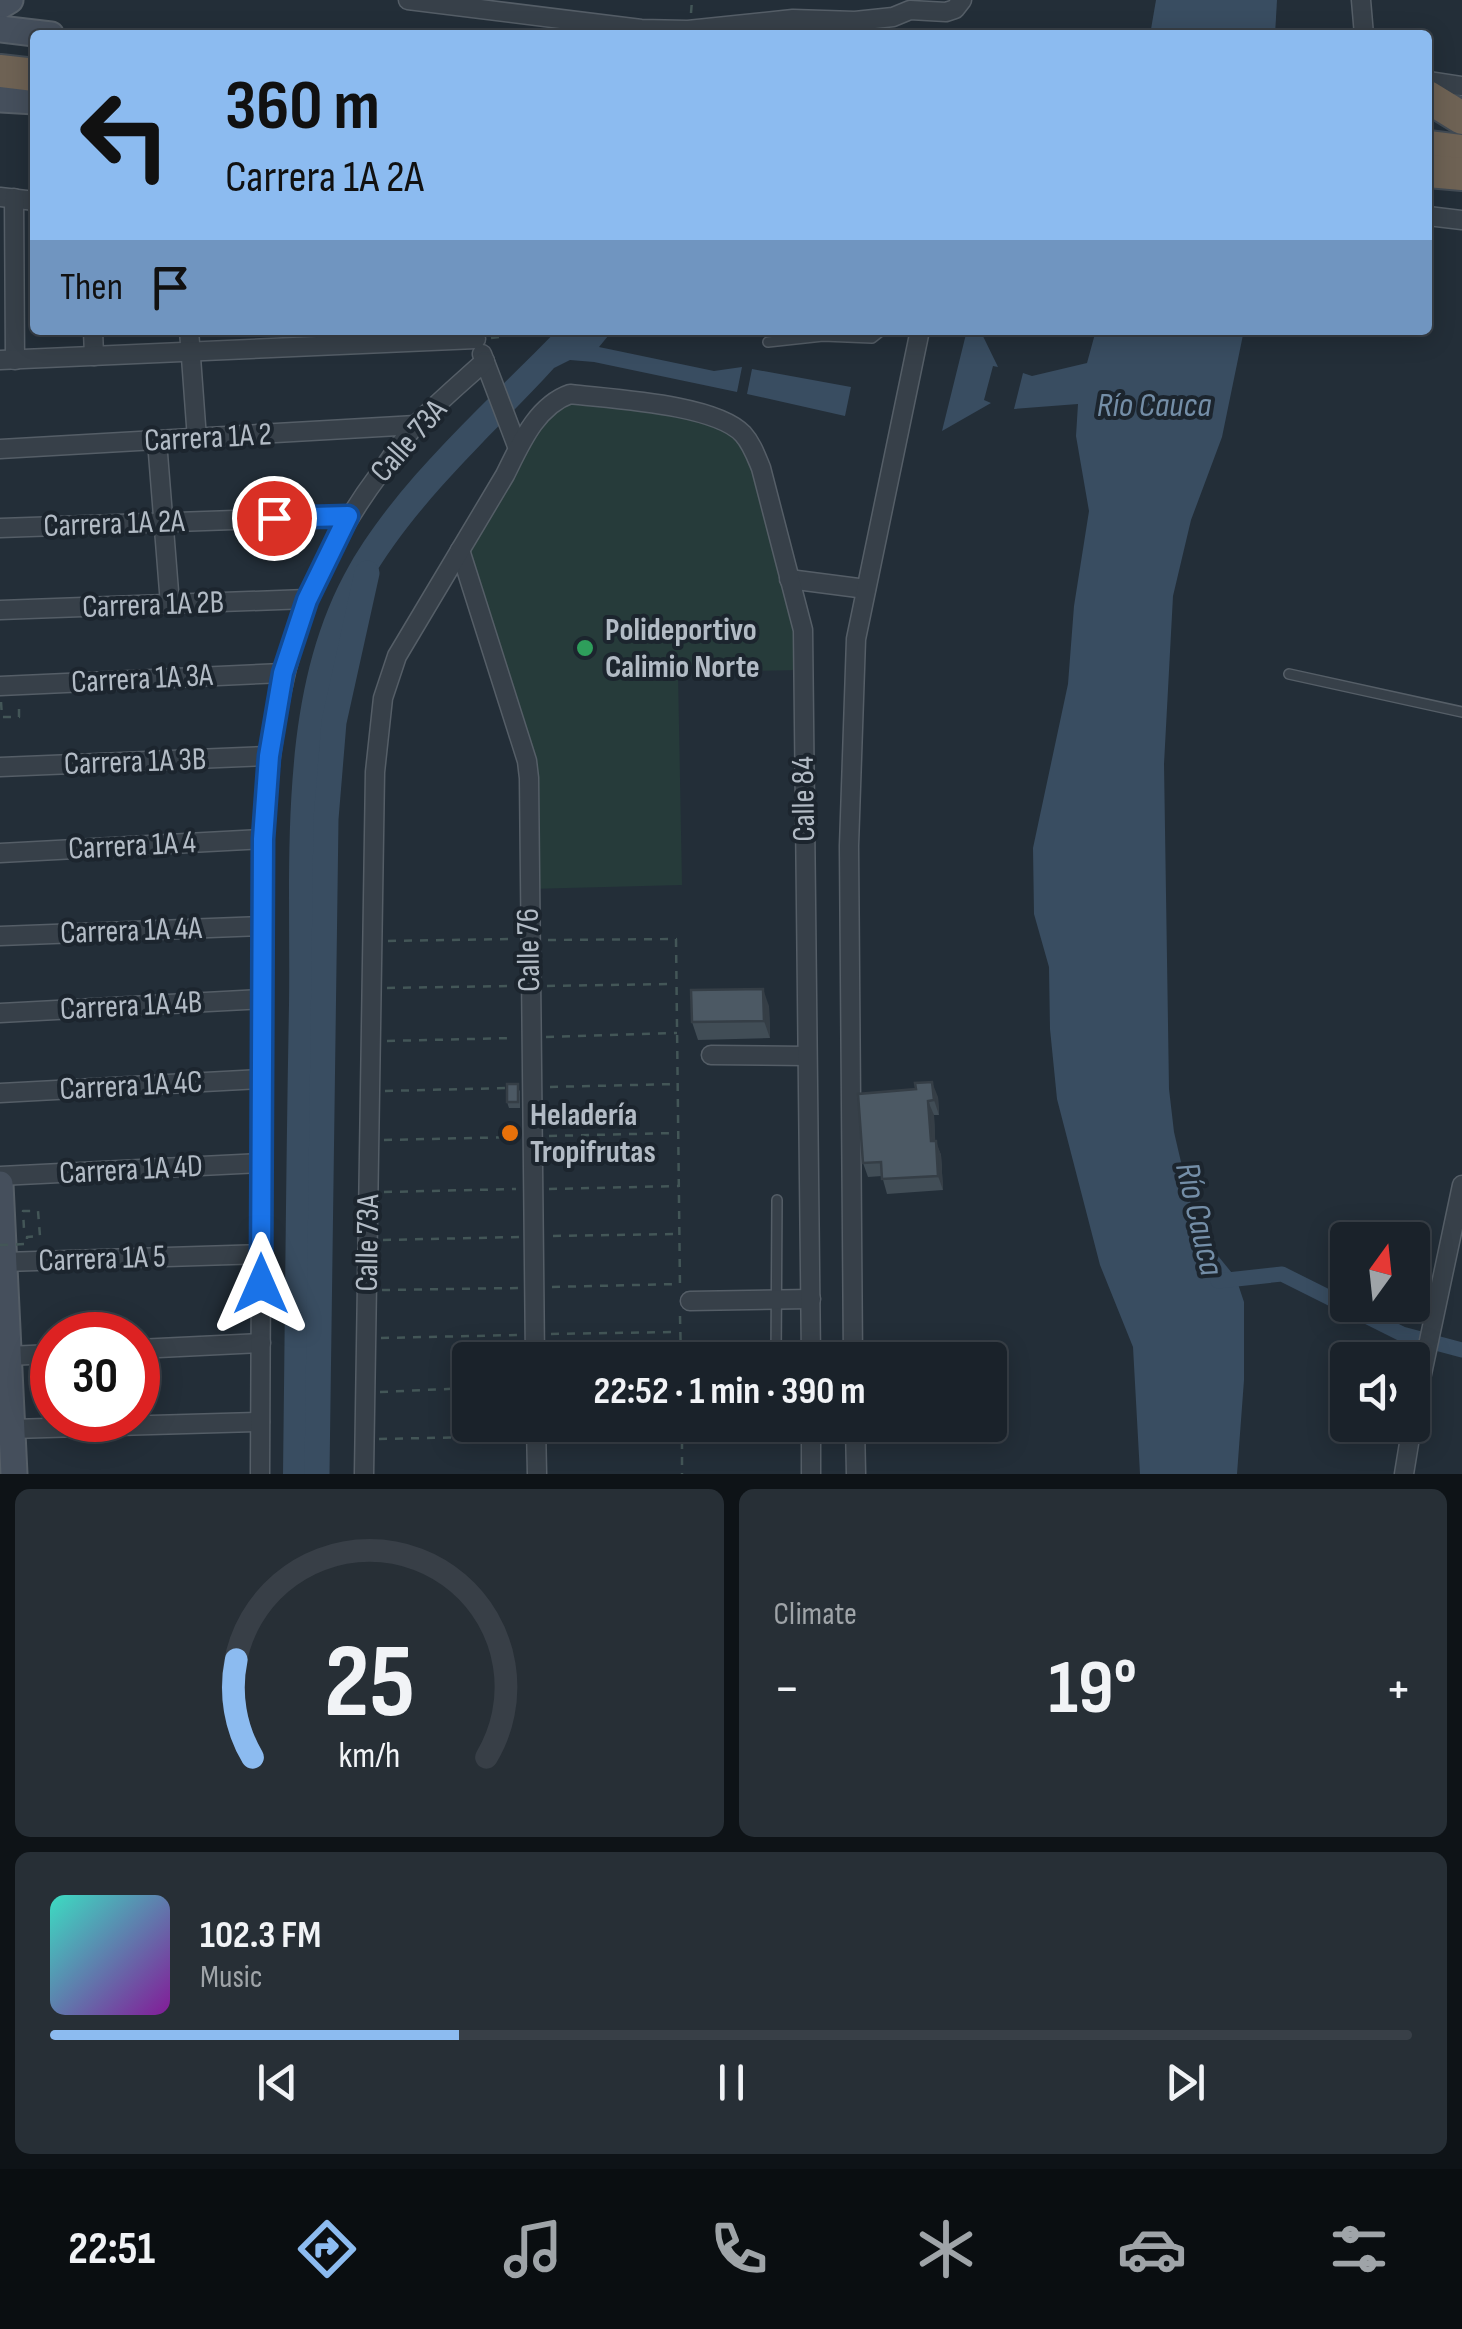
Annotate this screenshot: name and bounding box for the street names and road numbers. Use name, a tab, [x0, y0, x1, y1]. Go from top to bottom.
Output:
street label: Calle 73A	[362, 391, 456, 490]
street label: Carrera 1A 2	[143, 415, 273, 461]
street label: Carrera 1A 2A	[43, 502, 186, 546]
street label: Carrera 1A 2B	[81, 583, 225, 627]
street label: Carrera 1A 3A	[70, 656, 214, 702]
street label: Carrera 1A 3B	[63, 740, 207, 784]
street label: Calle 84	[784, 756, 824, 842]
street label: Carrera 1A 4	[67, 823, 197, 869]
street label: Calle 76	[509, 908, 549, 992]
street label: Carrera 1A 4A	[60, 909, 203, 953]
street label: Carrera 1A 4B	[59, 983, 203, 1029]
street label: Carrera 1A 4C	[58, 1063, 204, 1109]
street label: Carrera 1A 4D	[58, 1147, 204, 1193]
street label: Calle 73A	[348, 1194, 388, 1292]
street label: Carrera 1A 5	[38, 1237, 166, 1281]

